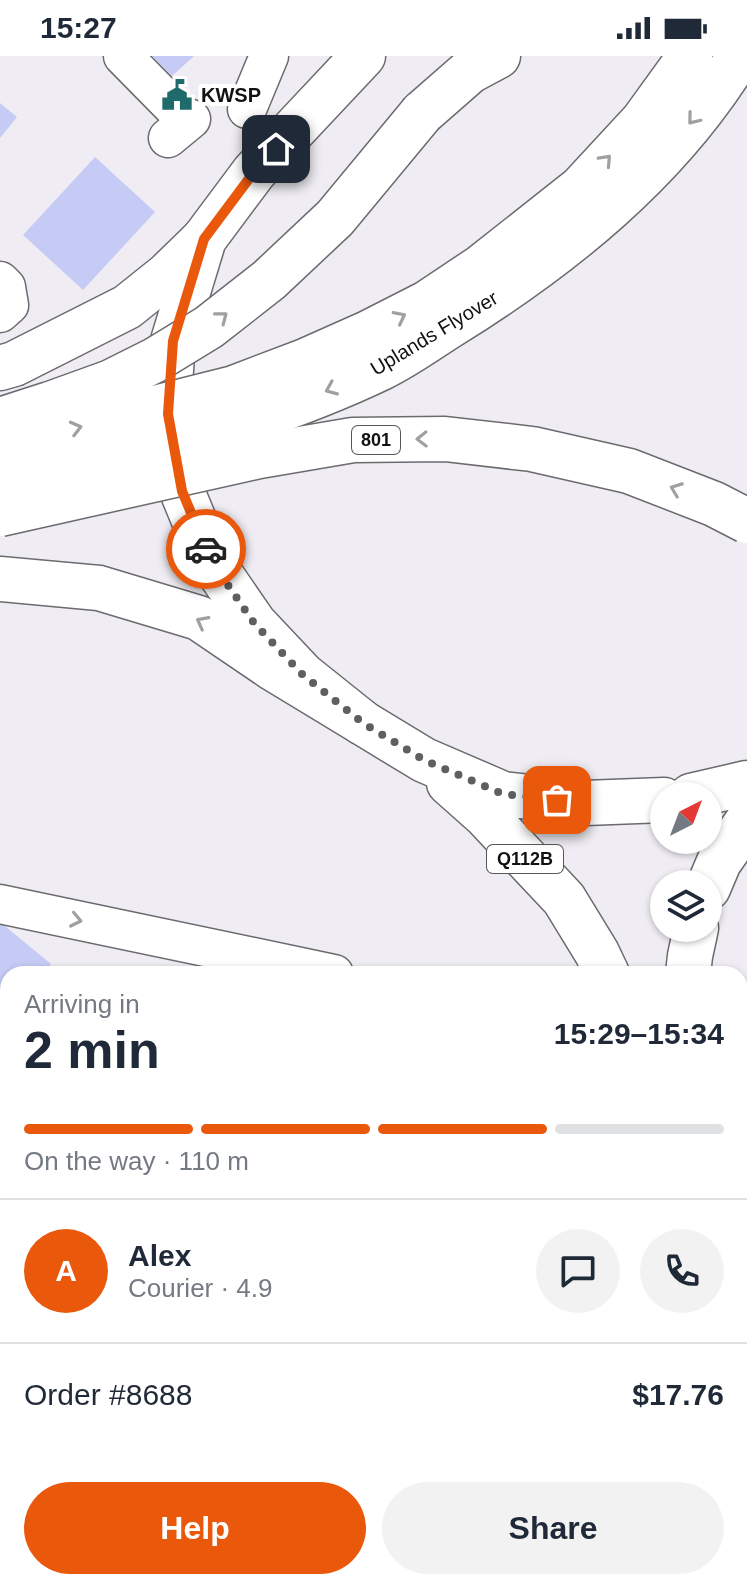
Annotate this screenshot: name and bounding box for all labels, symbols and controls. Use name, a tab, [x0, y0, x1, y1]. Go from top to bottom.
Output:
text: 15:27	[40, 11, 117, 44]
public building icon: KWSP	[160, 78, 194, 112]
place label: KWSP	[201, 84, 261, 106]
one-way arrow	[688, 110, 703, 124]
pin	[242, 115, 310, 183]
icon: home	[254, 127, 298, 171]
one-way arrow	[597, 155, 611, 170]
street label: Uplands Flyover	[366, 286, 502, 380]
one-way arrow	[391, 311, 406, 326]
one-way arrow	[213, 312, 228, 326]
one-way arrow	[325, 380, 339, 396]
one-way arrow	[68, 421, 82, 438]
road number: 801	[352, 426, 400, 454]
one-way arrow	[415, 430, 428, 448]
one-way arrow	[670, 482, 684, 499]
courier	[166, 509, 246, 589]
icon: car	[184, 527, 228, 571]
one-way arrow	[196, 616, 210, 631]
pin	[523, 766, 591, 834]
icon: bag	[535, 778, 579, 822]
north arrow	[650, 782, 722, 854]
map controls	[650, 782, 722, 942]
road number: Q112B	[487, 845, 563, 873]
button: layers	[650, 870, 722, 942]
one-way arrow	[70, 910, 83, 927]
text: Arriving in	[24, 989, 140, 1019]
text: 15:29–15:34	[554, 1017, 724, 1050]
text: 2 min	[24, 1021, 160, 1079]
text: On the way · 110 m	[24, 1146, 249, 1176]
button: chat	[536, 1229, 620, 1313]
button: phone	[640, 1229, 724, 1313]
text: Alex	[128, 1239, 191, 1272]
text: A	[55, 1254, 77, 1287]
text: Courier · 4.9	[128, 1273, 273, 1303]
text: Order #8688	[24, 1378, 192, 1411]
text: $17.76	[632, 1378, 724, 1411]
button: Help	[24, 1482, 366, 1574]
button: Share	[382, 1482, 724, 1574]

